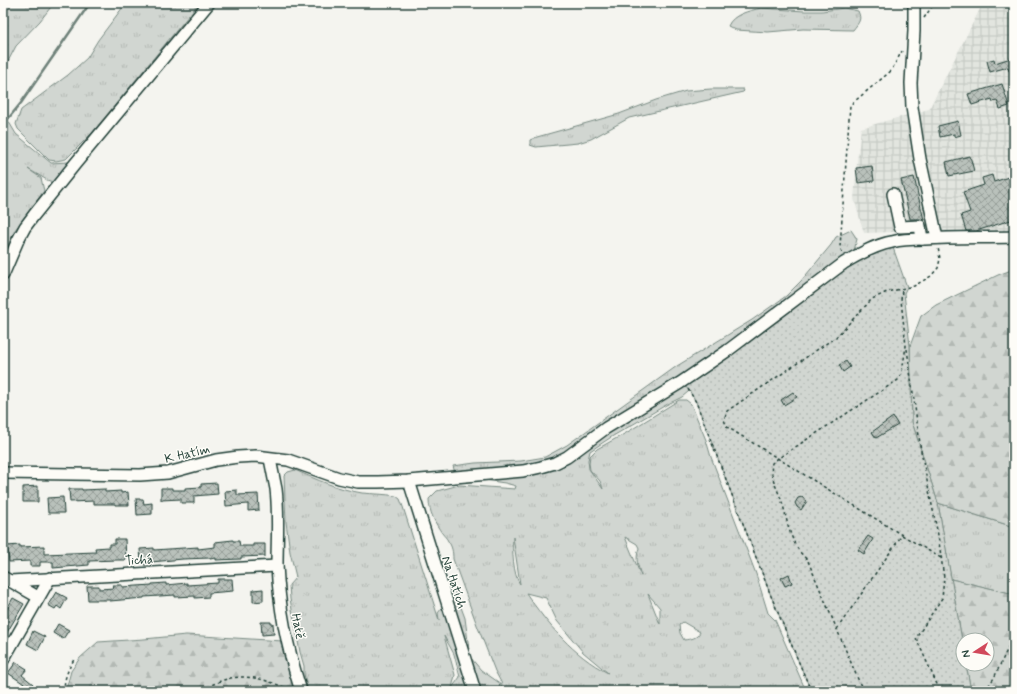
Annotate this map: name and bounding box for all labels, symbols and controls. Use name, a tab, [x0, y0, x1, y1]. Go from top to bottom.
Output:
street label: K Hatím	[163, 441, 212, 468]
street label: Tichá	[125, 551, 153, 570]
street label: Na Hatích	[437, 554, 470, 611]
street label: Hatě	[287, 612, 308, 641]
north arrow	[955, 632, 995, 672]
text: N	[959, 649, 974, 659]

